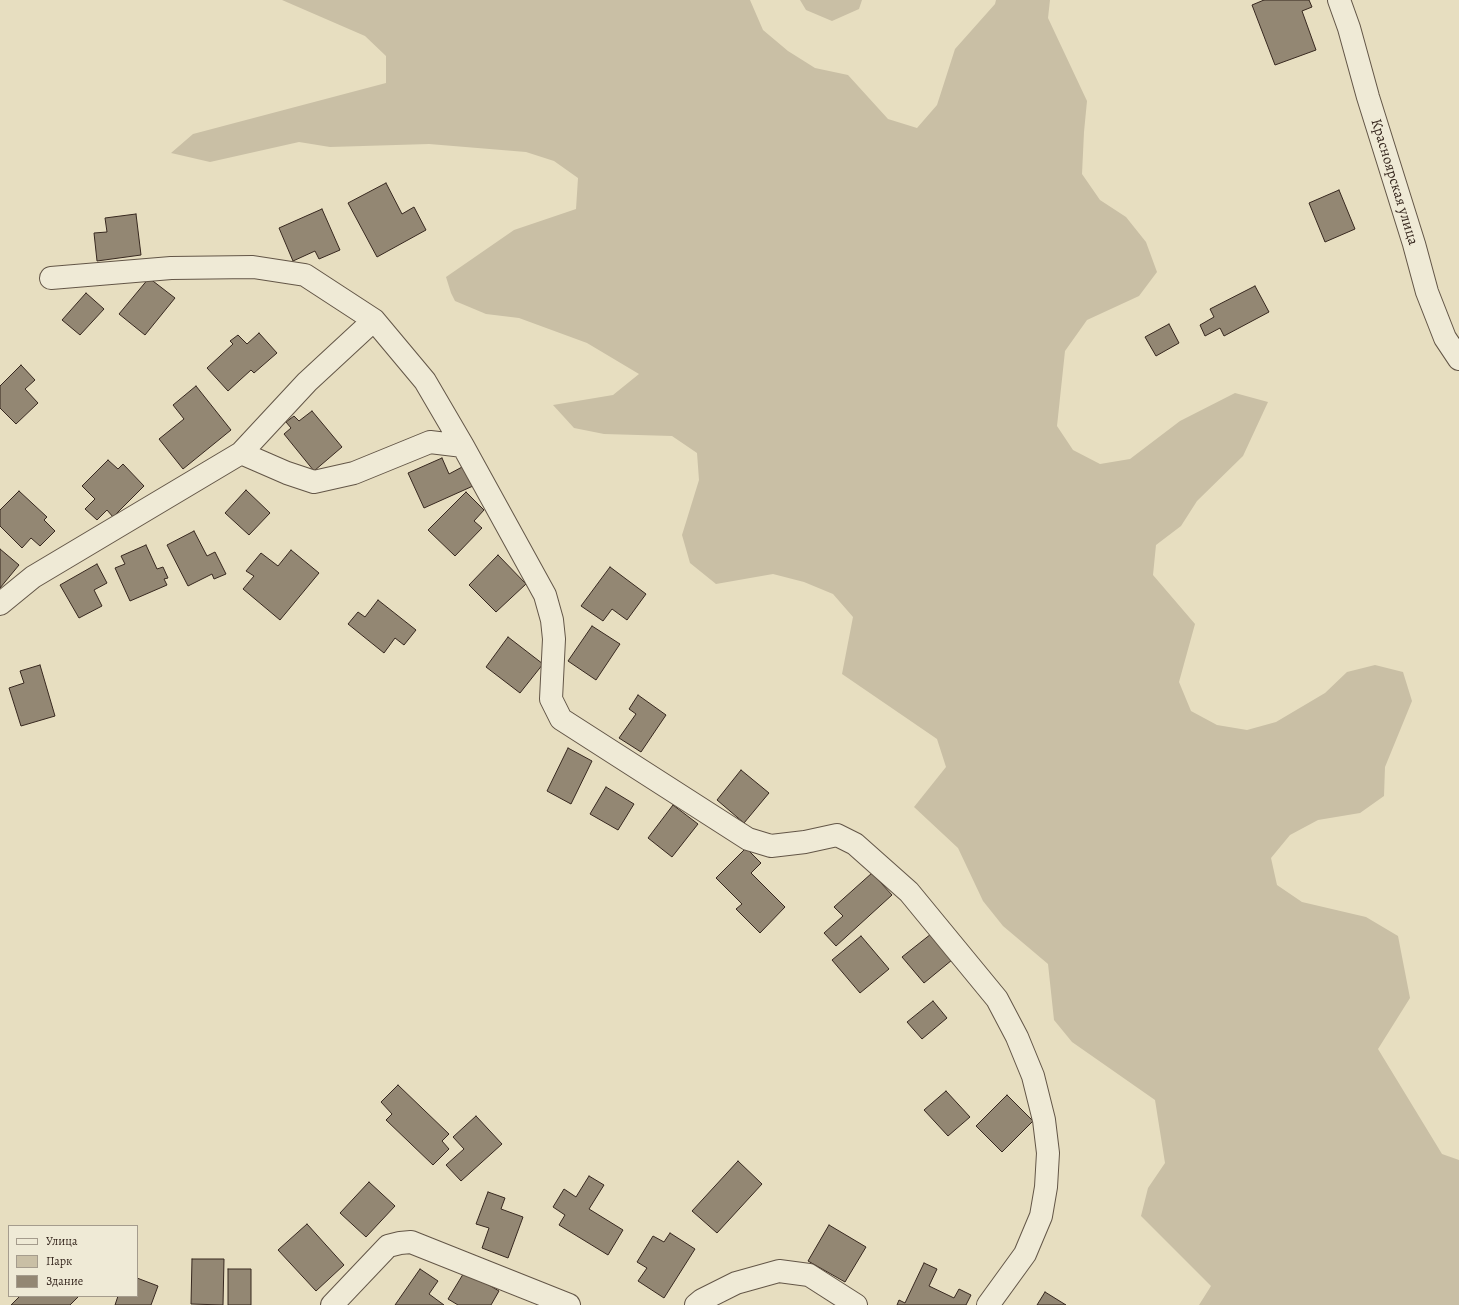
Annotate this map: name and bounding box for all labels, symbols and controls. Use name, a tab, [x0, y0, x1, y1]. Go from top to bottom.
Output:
street label: Красноярская улица	[1366, 117, 1422, 247]
legend	[8, 1225, 138, 1297]
text: Улица	[46, 1233, 77, 1249]
text: Парк	[46, 1253, 72, 1269]
text: Здание	[46, 1273, 83, 1289]

